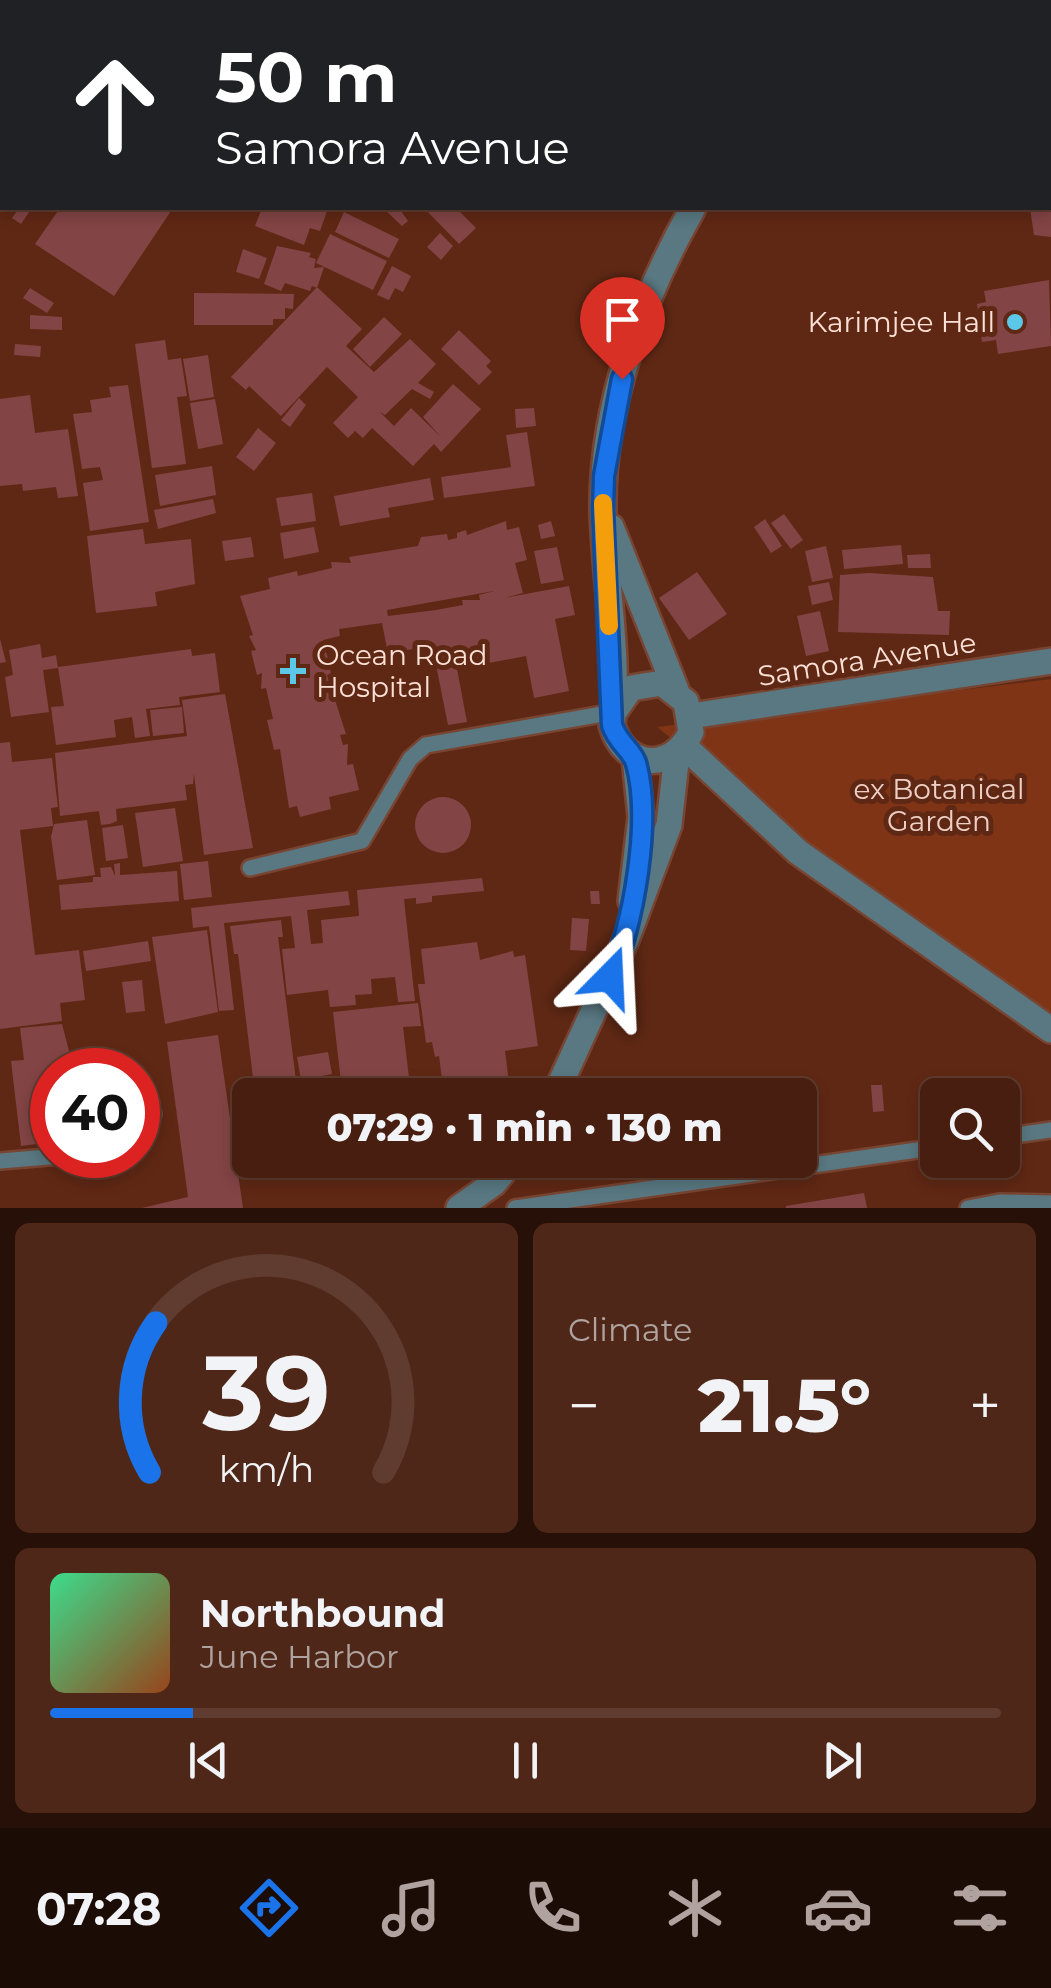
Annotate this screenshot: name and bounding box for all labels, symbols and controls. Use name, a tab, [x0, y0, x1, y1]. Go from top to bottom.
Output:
text: 50 m	[215, 34, 397, 120]
icon: ahead	[50, 40, 180, 170]
text: Samora Avenue	[215, 120, 570, 175]
pin	[580, 277, 665, 380]
icon: arrive	[595, 292, 650, 347]
place label: Karimjee Hall	[808, 305, 995, 339]
marker: Karimjee Hall	[1004, 311, 1026, 333]
street label: Samora Avenue	[755, 625, 979, 693]
place label: Ocean Road Hospital	[316, 638, 488, 704]
marker: Ocean Road Hospital	[280, 658, 306, 684]
park label: ex Botanical Garden	[853, 772, 1025, 838]
position arrow	[558, 925, 662, 1029]
speed limit sign: 40	[30, 1048, 160, 1178]
map controls	[920, 1078, 1020, 1178]
button: search	[920, 1078, 1020, 1178]
text: 07:29 · 1 min · 130 m	[327, 1104, 722, 1151]
text: Climate	[568, 1310, 692, 1349]
text: 39	[202, 1329, 330, 1456]
text: 21.5°	[698, 1359, 871, 1451]
text: −	[568, 1372, 600, 1439]
text: +	[969, 1372, 1001, 1439]
text: km/h	[219, 1447, 314, 1491]
text: Northbound	[200, 1590, 445, 1637]
text: June Harbor	[200, 1637, 399, 1676]
icon: previous	[181, 1733, 236, 1788]
icon: pause	[498, 1733, 553, 1788]
icon: next	[815, 1733, 870, 1788]
icon: directions	[234, 1873, 304, 1943]
icon: music	[376, 1873, 446, 1943]
icon: phone	[518, 1873, 588, 1943]
icon: climate	[660, 1873, 730, 1943]
icon: car	[803, 1873, 873, 1943]
icon: filters	[945, 1873, 1015, 1943]
text: 07:28	[36, 1881, 162, 1936]

